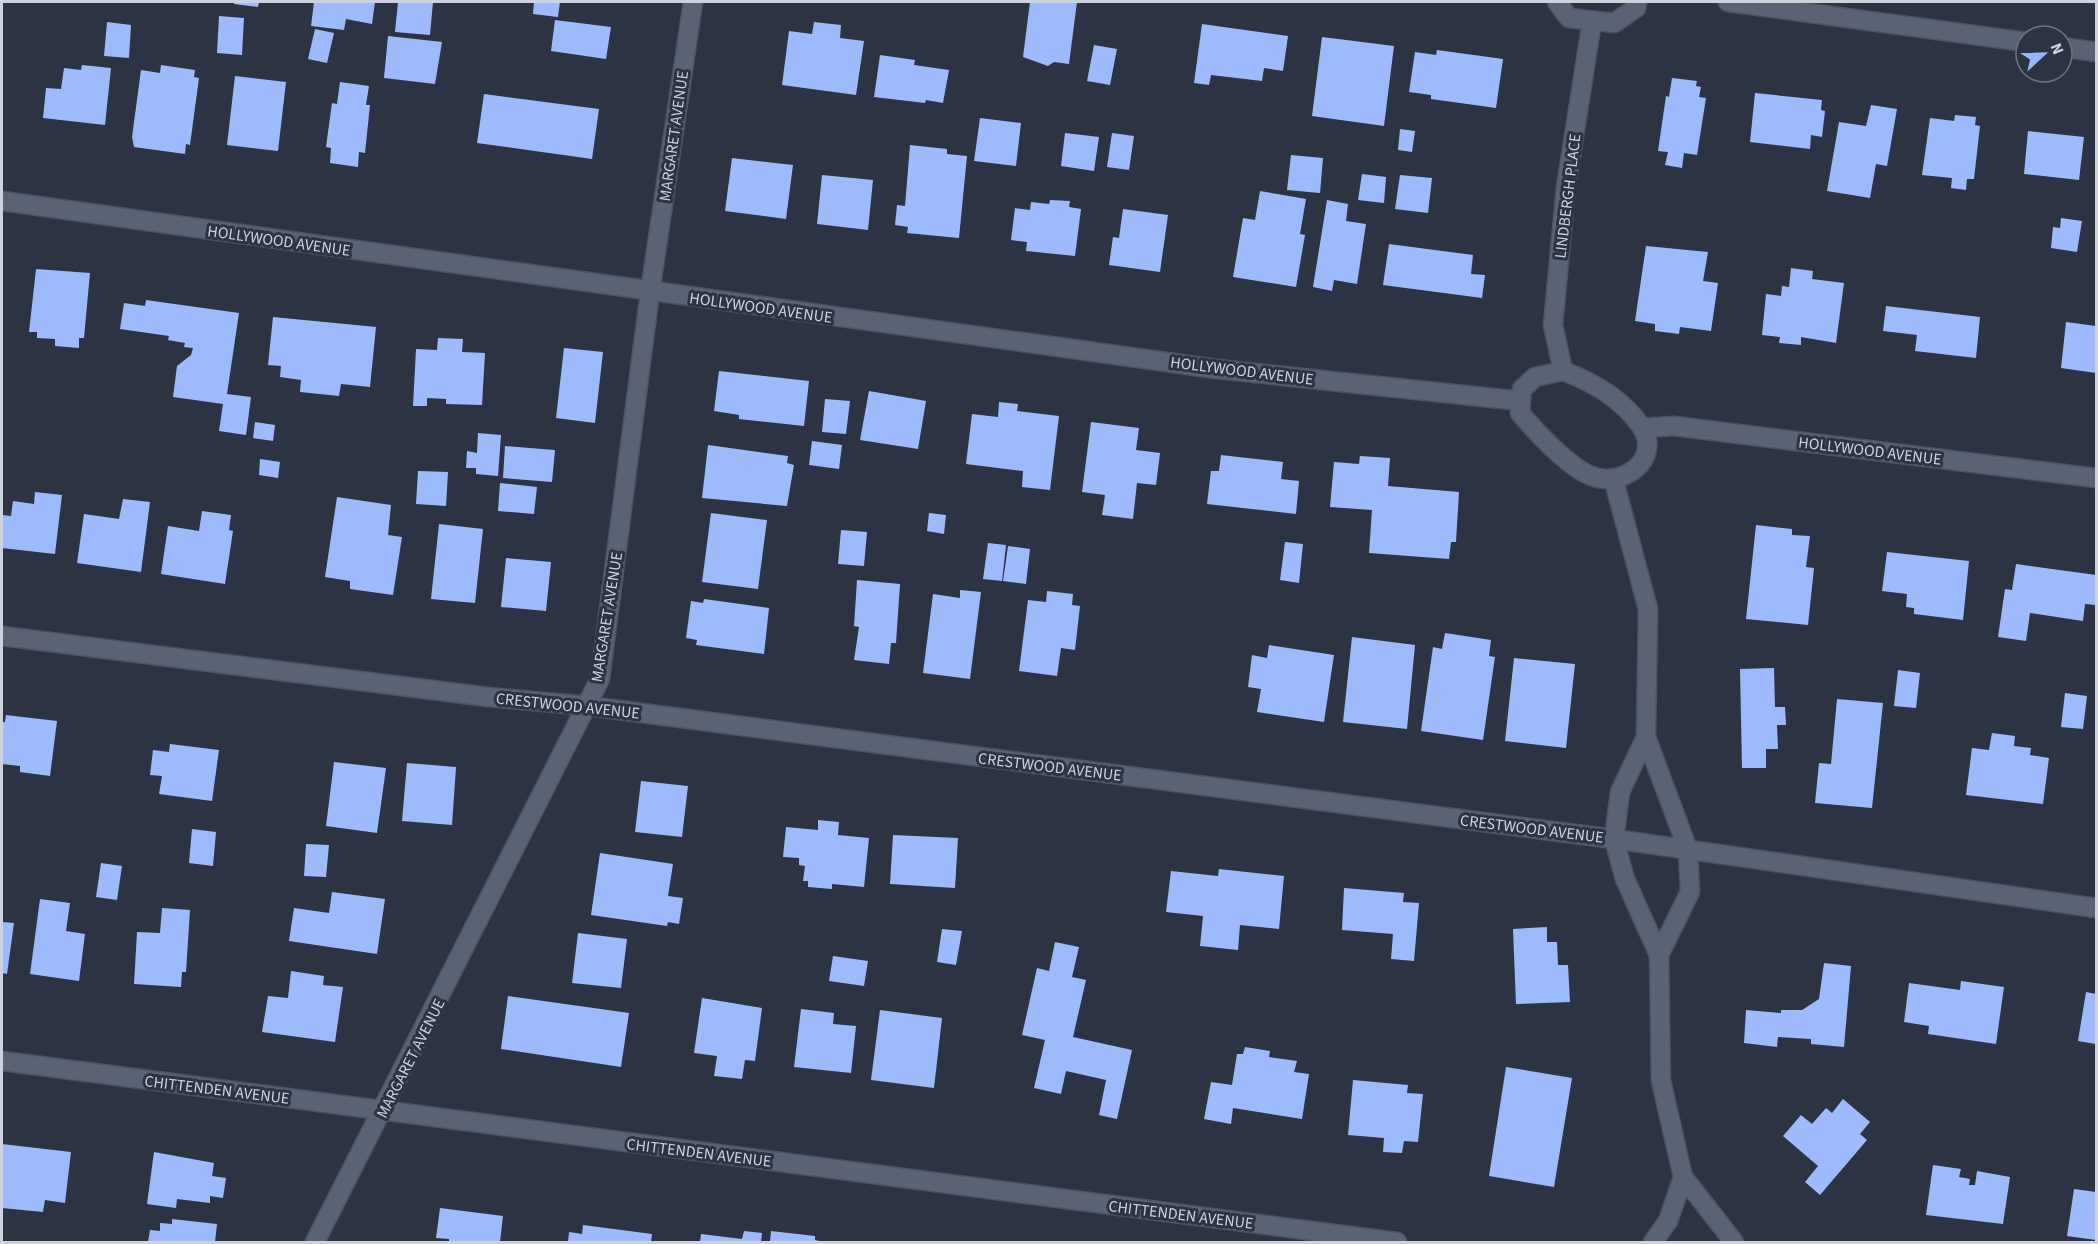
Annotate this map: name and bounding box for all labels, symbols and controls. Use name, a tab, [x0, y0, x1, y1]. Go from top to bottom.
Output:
north arrow	[2014, 24, 2074, 84]
text: N	[2045, 40, 2069, 58]
street label: MARGARET AVENUE	[654, 70, 694, 203]
street label: LINDBERGH PLACE	[1549, 132, 1587, 260]
street label: HOLLYWOOD AVENUE	[206, 220, 352, 262]
street label: HOLLYWOOD AVENUE	[688, 287, 834, 329]
street label: HOLLYWOOD AVENUE	[1169, 351, 1315, 391]
street label: HOLLYWOOD AVENUE	[1797, 431, 1943, 471]
street label: MARGARET AVENUE	[586, 551, 628, 684]
street label: CRESTWOOD AVENUE	[495, 688, 641, 724]
street label: CRESTWOOD AVENUE	[977, 747, 1123, 787]
street label: CRESTWOOD AVENUE	[1459, 809, 1605, 849]
street label: MARGARET AVENUE	[371, 995, 451, 1122]
street label: CHITTENDEN AVENUE	[143, 1070, 291, 1110]
street label: CHITTENDEN AVENUE	[625, 1133, 773, 1173]
street label: CHITTENDEN AVENUE	[1107, 1195, 1255, 1235]

